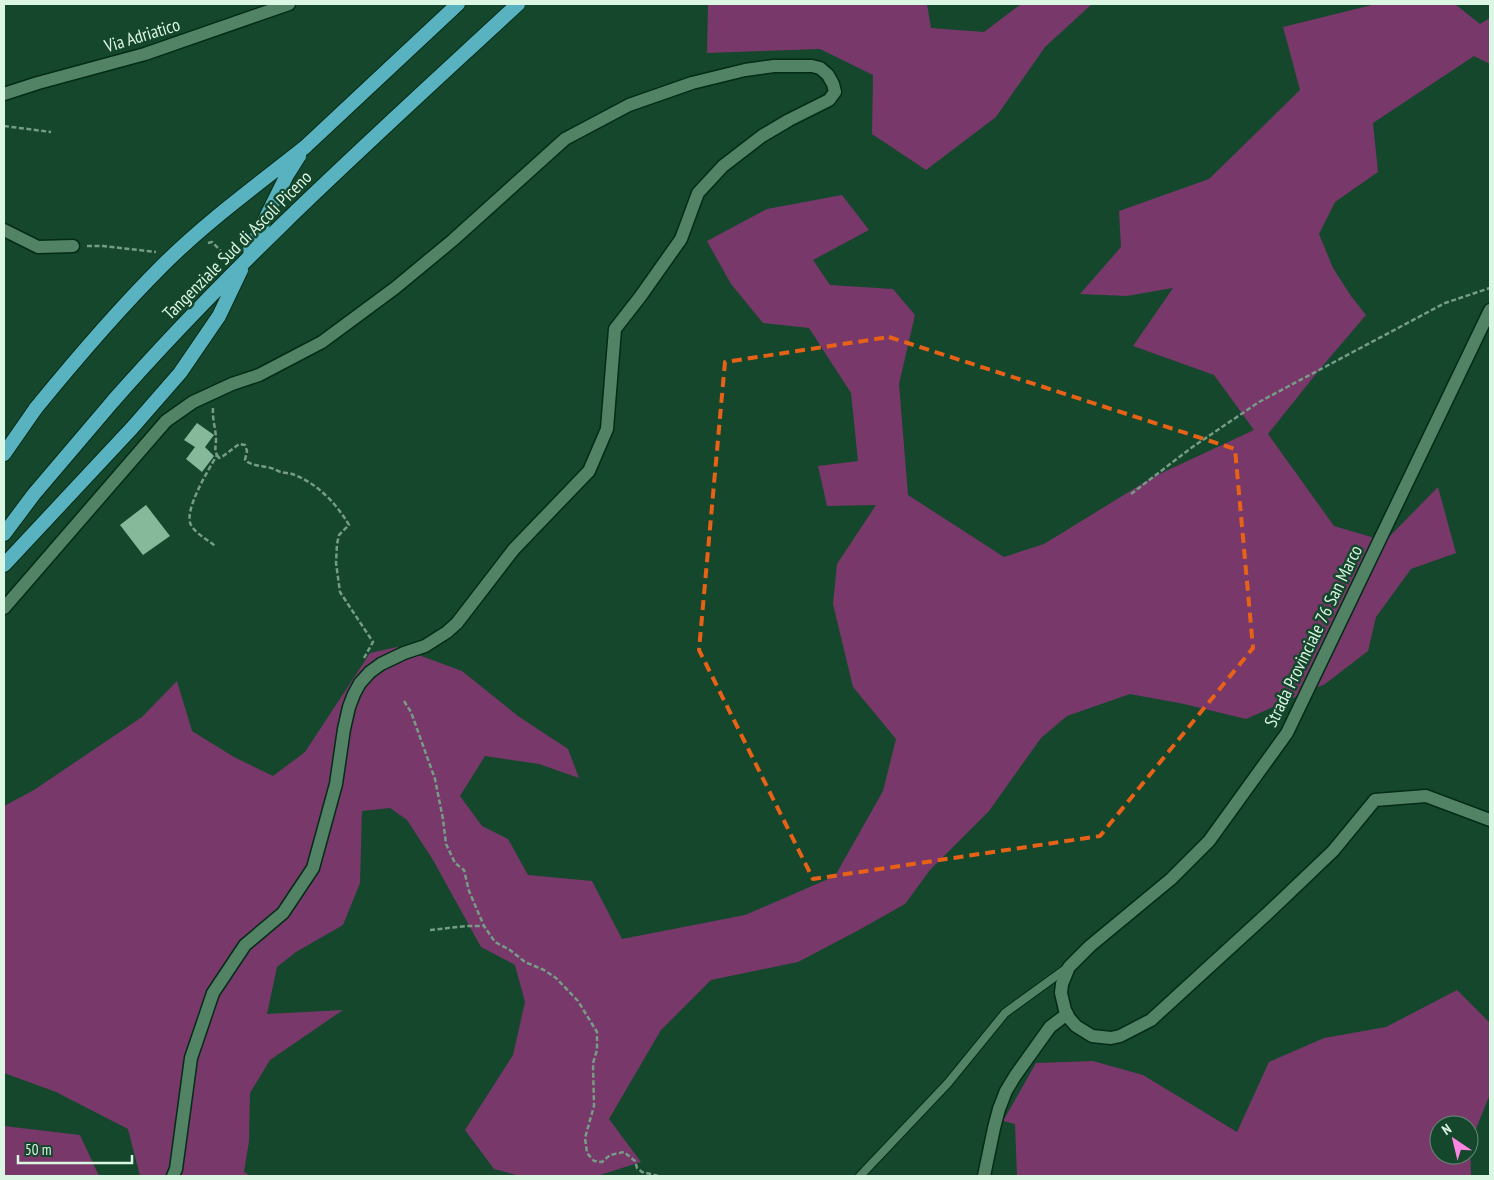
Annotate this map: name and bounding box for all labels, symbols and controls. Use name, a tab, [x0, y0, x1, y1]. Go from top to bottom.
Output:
street label: Via Adriatico	[100, 13, 183, 58]
street label: Tangenziale Sud di Ascoli Piceno	[158, 165, 317, 324]
street label: Strada Provinciale 76 San Marco	[1259, 541, 1367, 731]
north arrow	[1429, 1115, 1479, 1165]
text: N	[1438, 1120, 1455, 1139]
scale bar	[18, 1132, 131, 1164]
text: 50 m	[25, 1140, 51, 1159]

